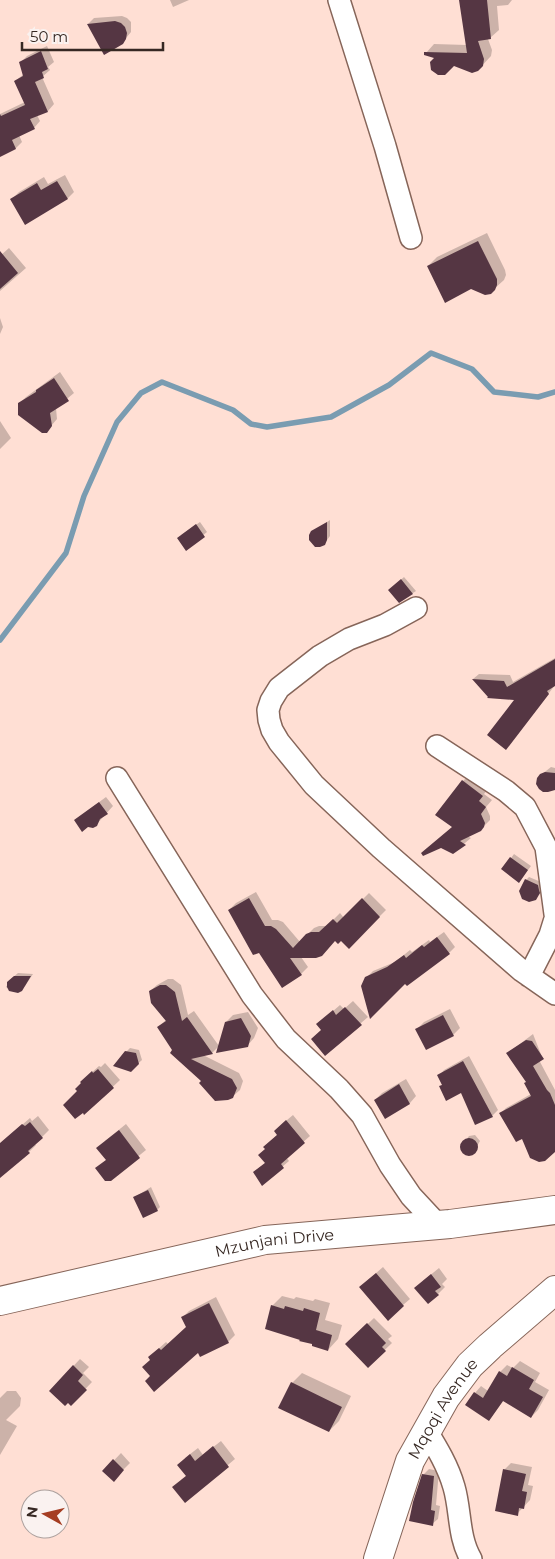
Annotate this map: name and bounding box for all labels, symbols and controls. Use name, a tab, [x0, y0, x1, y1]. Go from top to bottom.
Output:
scale bar	[22, 20, 164, 52]
text: 50 m	[30, 27, 68, 46]
street label: Mzunjani Drive	[213, 1225, 335, 1261]
street label: Mqoqi Avenue	[404, 1354, 482, 1462]
north arrow	[20, 1489, 70, 1539]
text: N	[22, 1505, 42, 1519]

